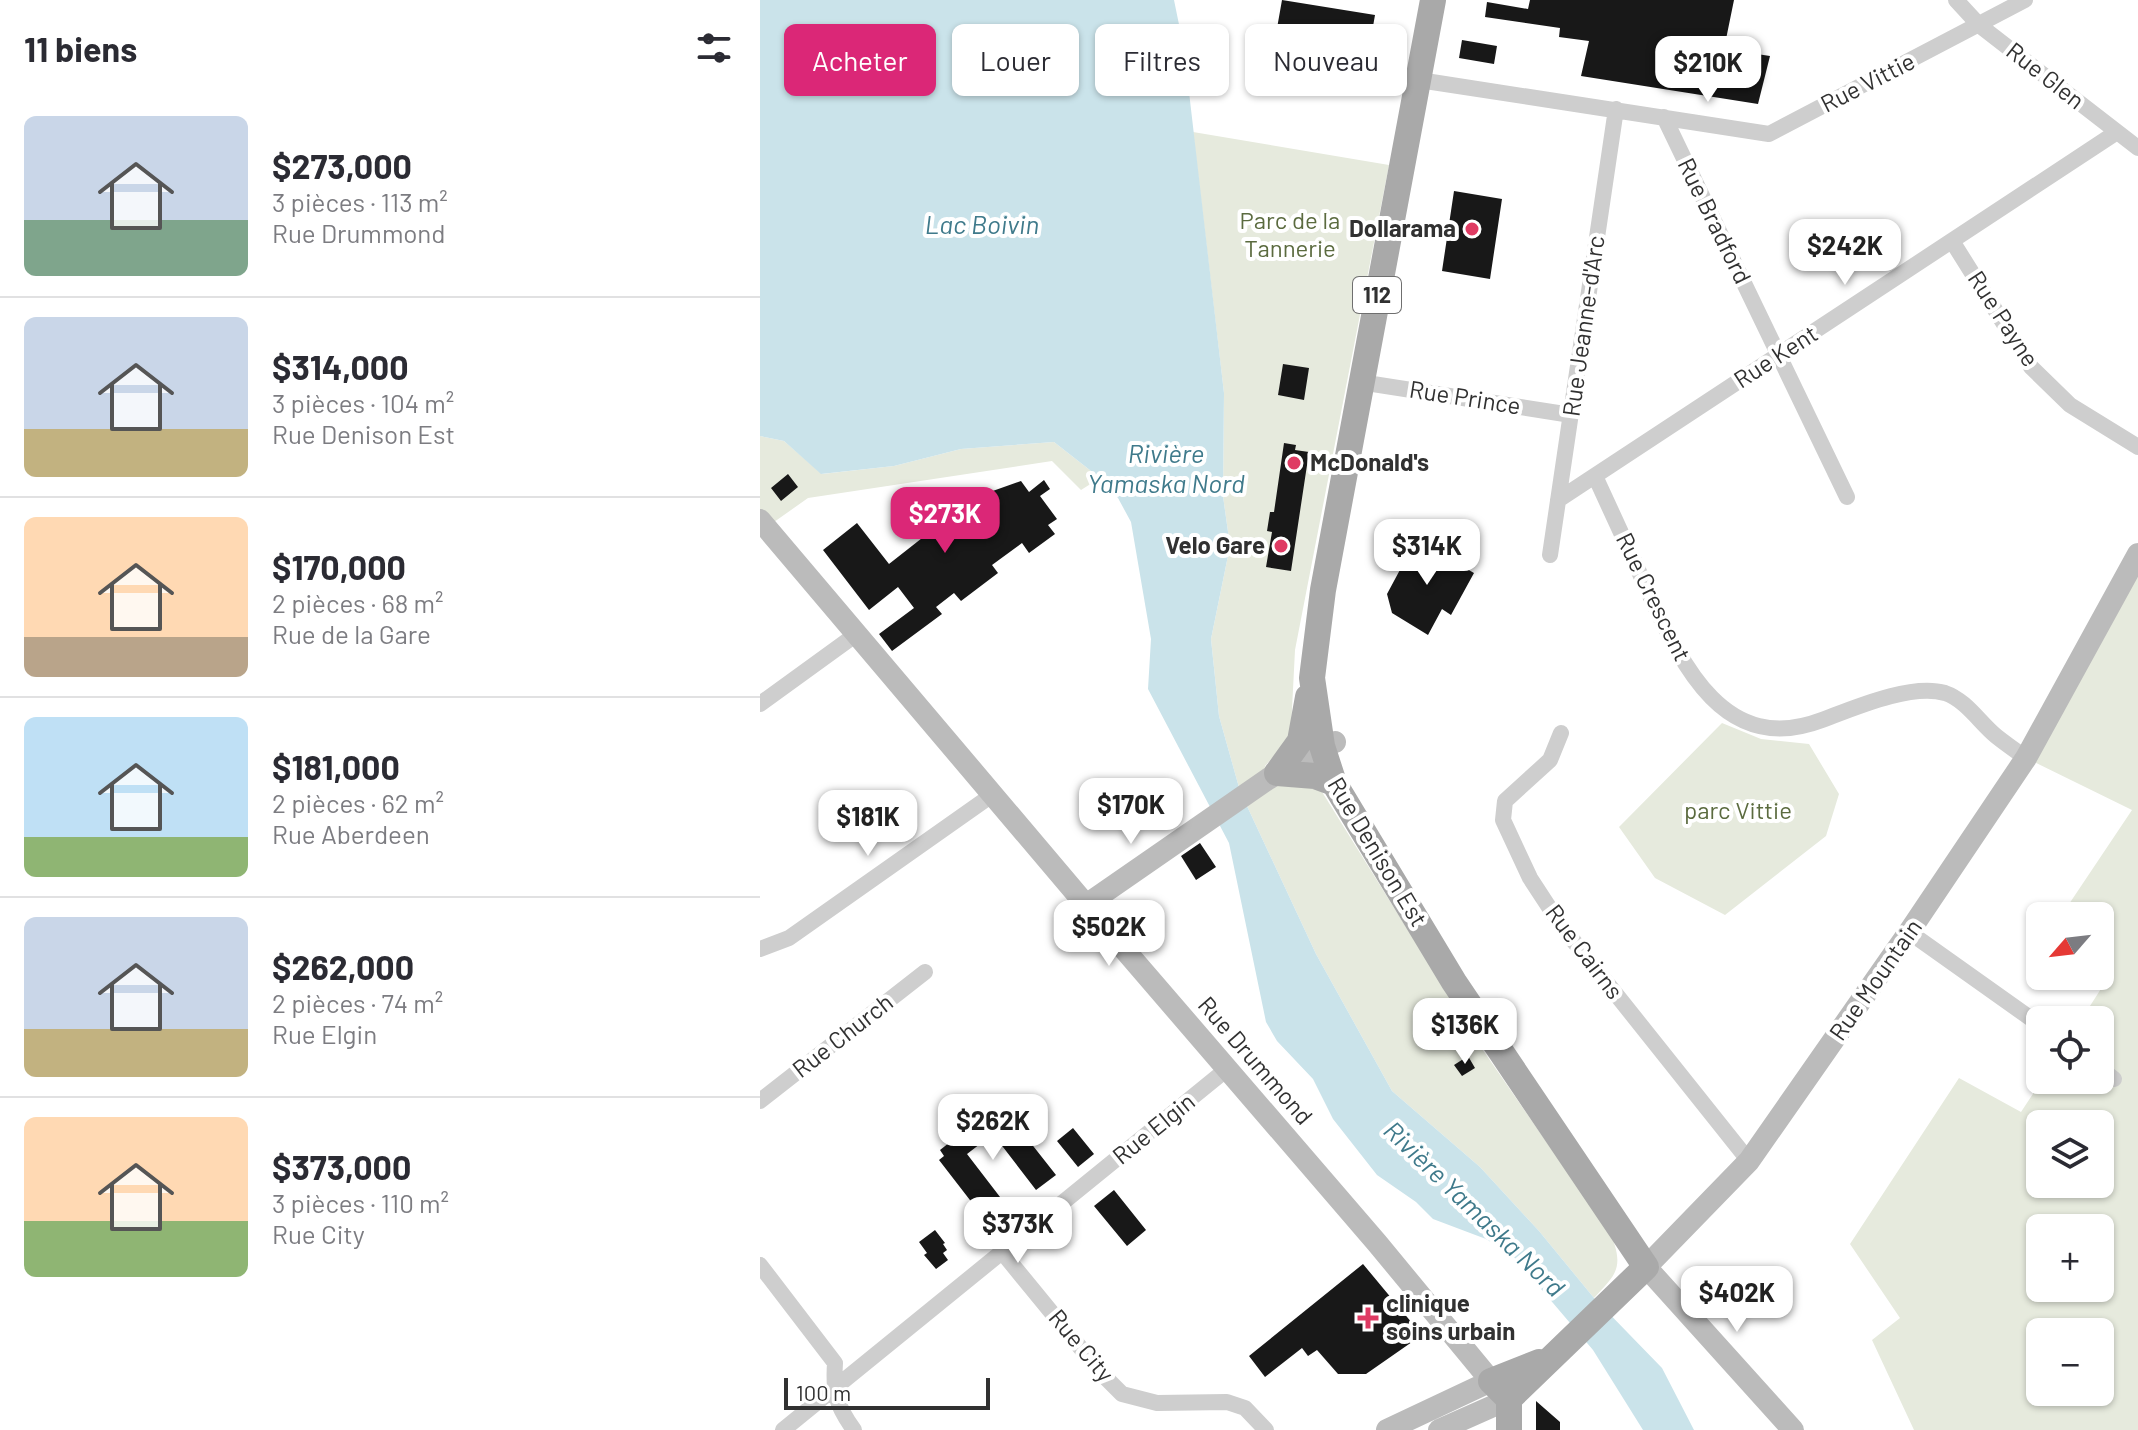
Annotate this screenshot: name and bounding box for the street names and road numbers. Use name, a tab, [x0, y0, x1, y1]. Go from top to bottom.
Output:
street label: Rue Glen	[2001, 35, 2091, 114]
street label: Rue Vittie	[1815, 46, 1919, 118]
street label: Rue Bradford	[1672, 153, 1758, 288]
street label: Rue Jeanne-d'Arc	[1555, 233, 1610, 418]
street label: Rue Payne	[1963, 265, 2046, 371]
road number: 112	[1353, 277, 1401, 313]
street label: Rue Kent	[1728, 318, 1822, 393]
street label: Rue Prince	[1408, 373, 1523, 420]
street label: Rue Crescent	[1611, 527, 1698, 665]
street label: Rue Denison Est	[1322, 771, 1434, 931]
street label: Rue Cairns	[1540, 898, 1630, 1004]
street label: Rue Mountain	[1822, 913, 1927, 1045]
street label: Rue Church	[786, 987, 898, 1083]
street label: Rue Drummond	[1193, 990, 1320, 1130]
street label: Rue Elgin	[1106, 1086, 1200, 1170]
street label: Rue City	[1044, 1303, 1121, 1387]

